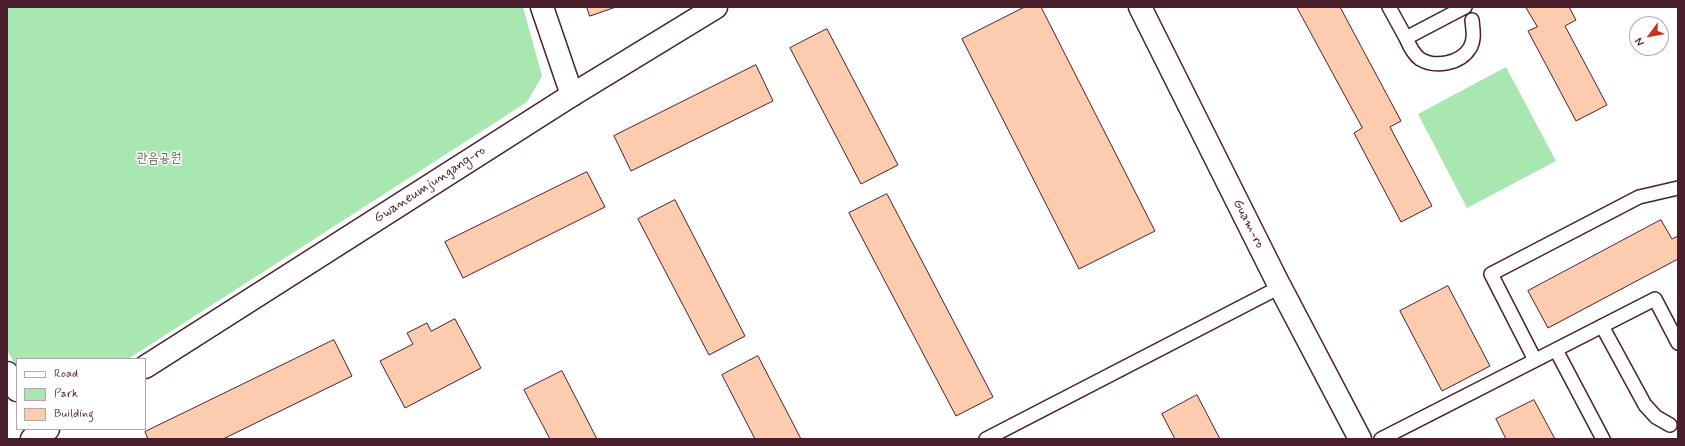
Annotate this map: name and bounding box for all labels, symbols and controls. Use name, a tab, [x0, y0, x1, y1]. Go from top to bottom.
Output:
north arrow	[1629, 16, 1669, 56]
text: N	[1632, 35, 1648, 49]
street label: Gwaneumjungang-ro	[371, 143, 489, 227]
park label: 관음공원	[136, 151, 182, 167]
street label: Guam-ro	[1228, 196, 1268, 252]
legend	[16, 358, 146, 430]
text: Road	[54, 366, 78, 382]
text: Park	[54, 386, 78, 402]
text: Building	[54, 406, 94, 422]

